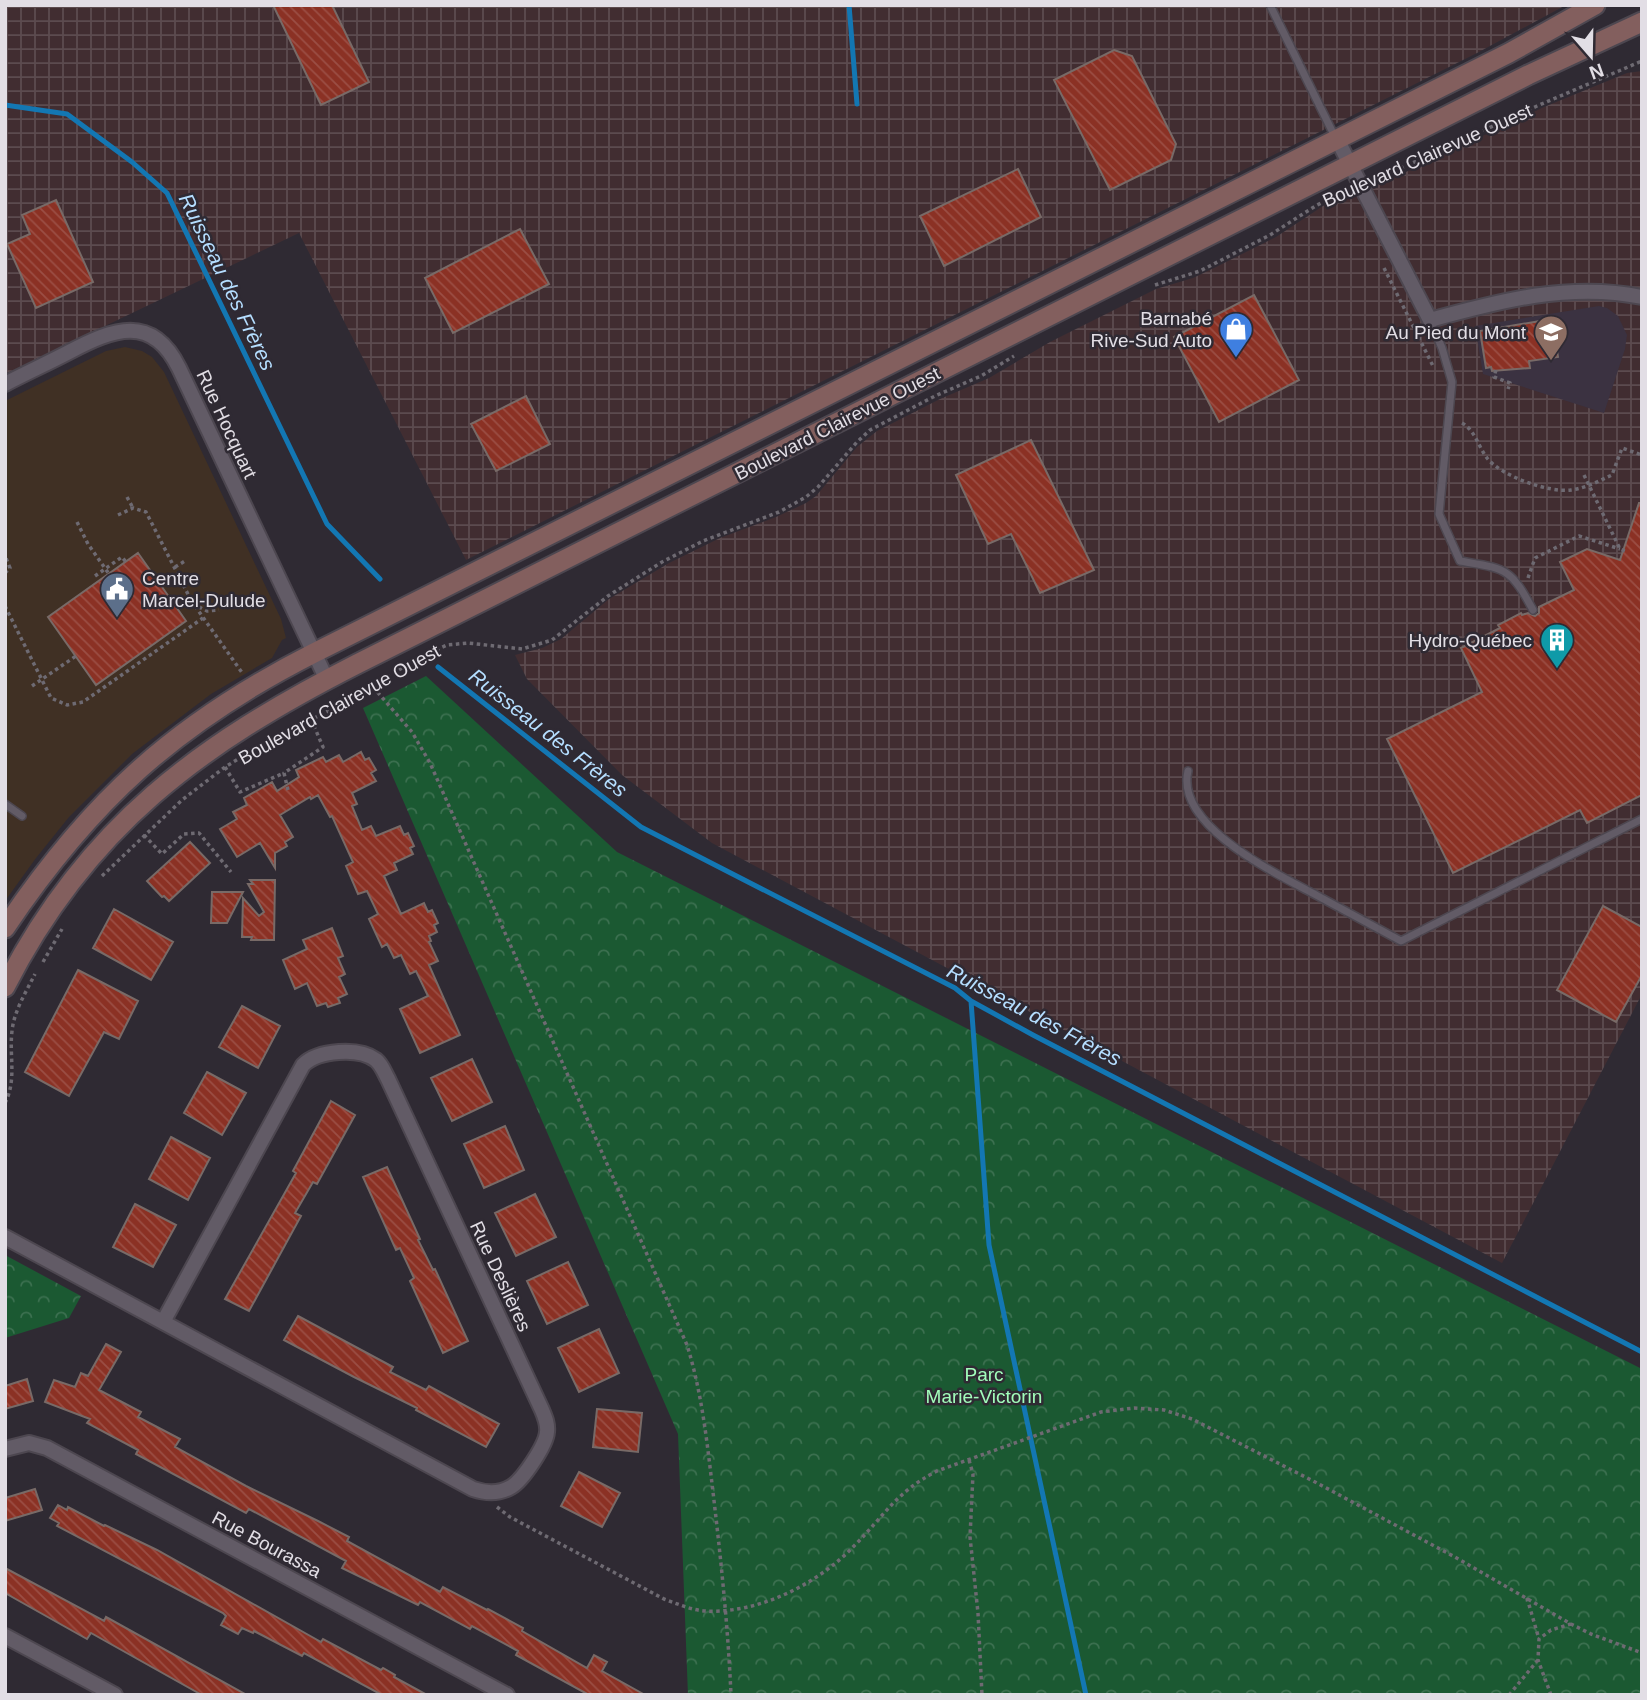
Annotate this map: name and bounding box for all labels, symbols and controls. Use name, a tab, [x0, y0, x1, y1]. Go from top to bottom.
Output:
north arrow	[1556, 21, 1626, 91]
text: N	[1587, 59, 1607, 84]
street label: Boulevard Clairevue Ouest	[1319, 99, 1536, 211]
water label: Ruisseau des Frères	[175, 190, 280, 374]
place label: Barnabé Rive-Sud Auto	[1091, 308, 1212, 351]
shop icon: Barnabé Rive-Sud Auto	[1217, 310, 1255, 359]
school or university icon: Au Pied du Mont	[1532, 313, 1570, 362]
place label: Au Pied du Mont	[1386, 322, 1527, 343]
street label: Boulevard Clairevue Ouest	[731, 362, 944, 484]
street label: Rue Hocquart	[192, 367, 261, 482]
place label: Centre Marcel-Dulude	[142, 568, 266, 611]
public building icon: Centre Marcel-Dulude	[98, 570, 136, 619]
building icon: Hydro-Québec	[1538, 621, 1576, 670]
place label: Hydro-Québec	[1408, 630, 1532, 651]
street label: Boulevard Clairevue Ouest	[235, 640, 444, 769]
water label: Ruisseau des Frères	[465, 664, 632, 802]
water label: Ruisseau des Frères	[943, 959, 1126, 1070]
street label: Rue Deslières	[466, 1218, 535, 1335]
park label: Parc Marie-Victorin	[926, 1364, 1042, 1407]
street label: Rue Bourassa	[209, 1507, 325, 1582]

